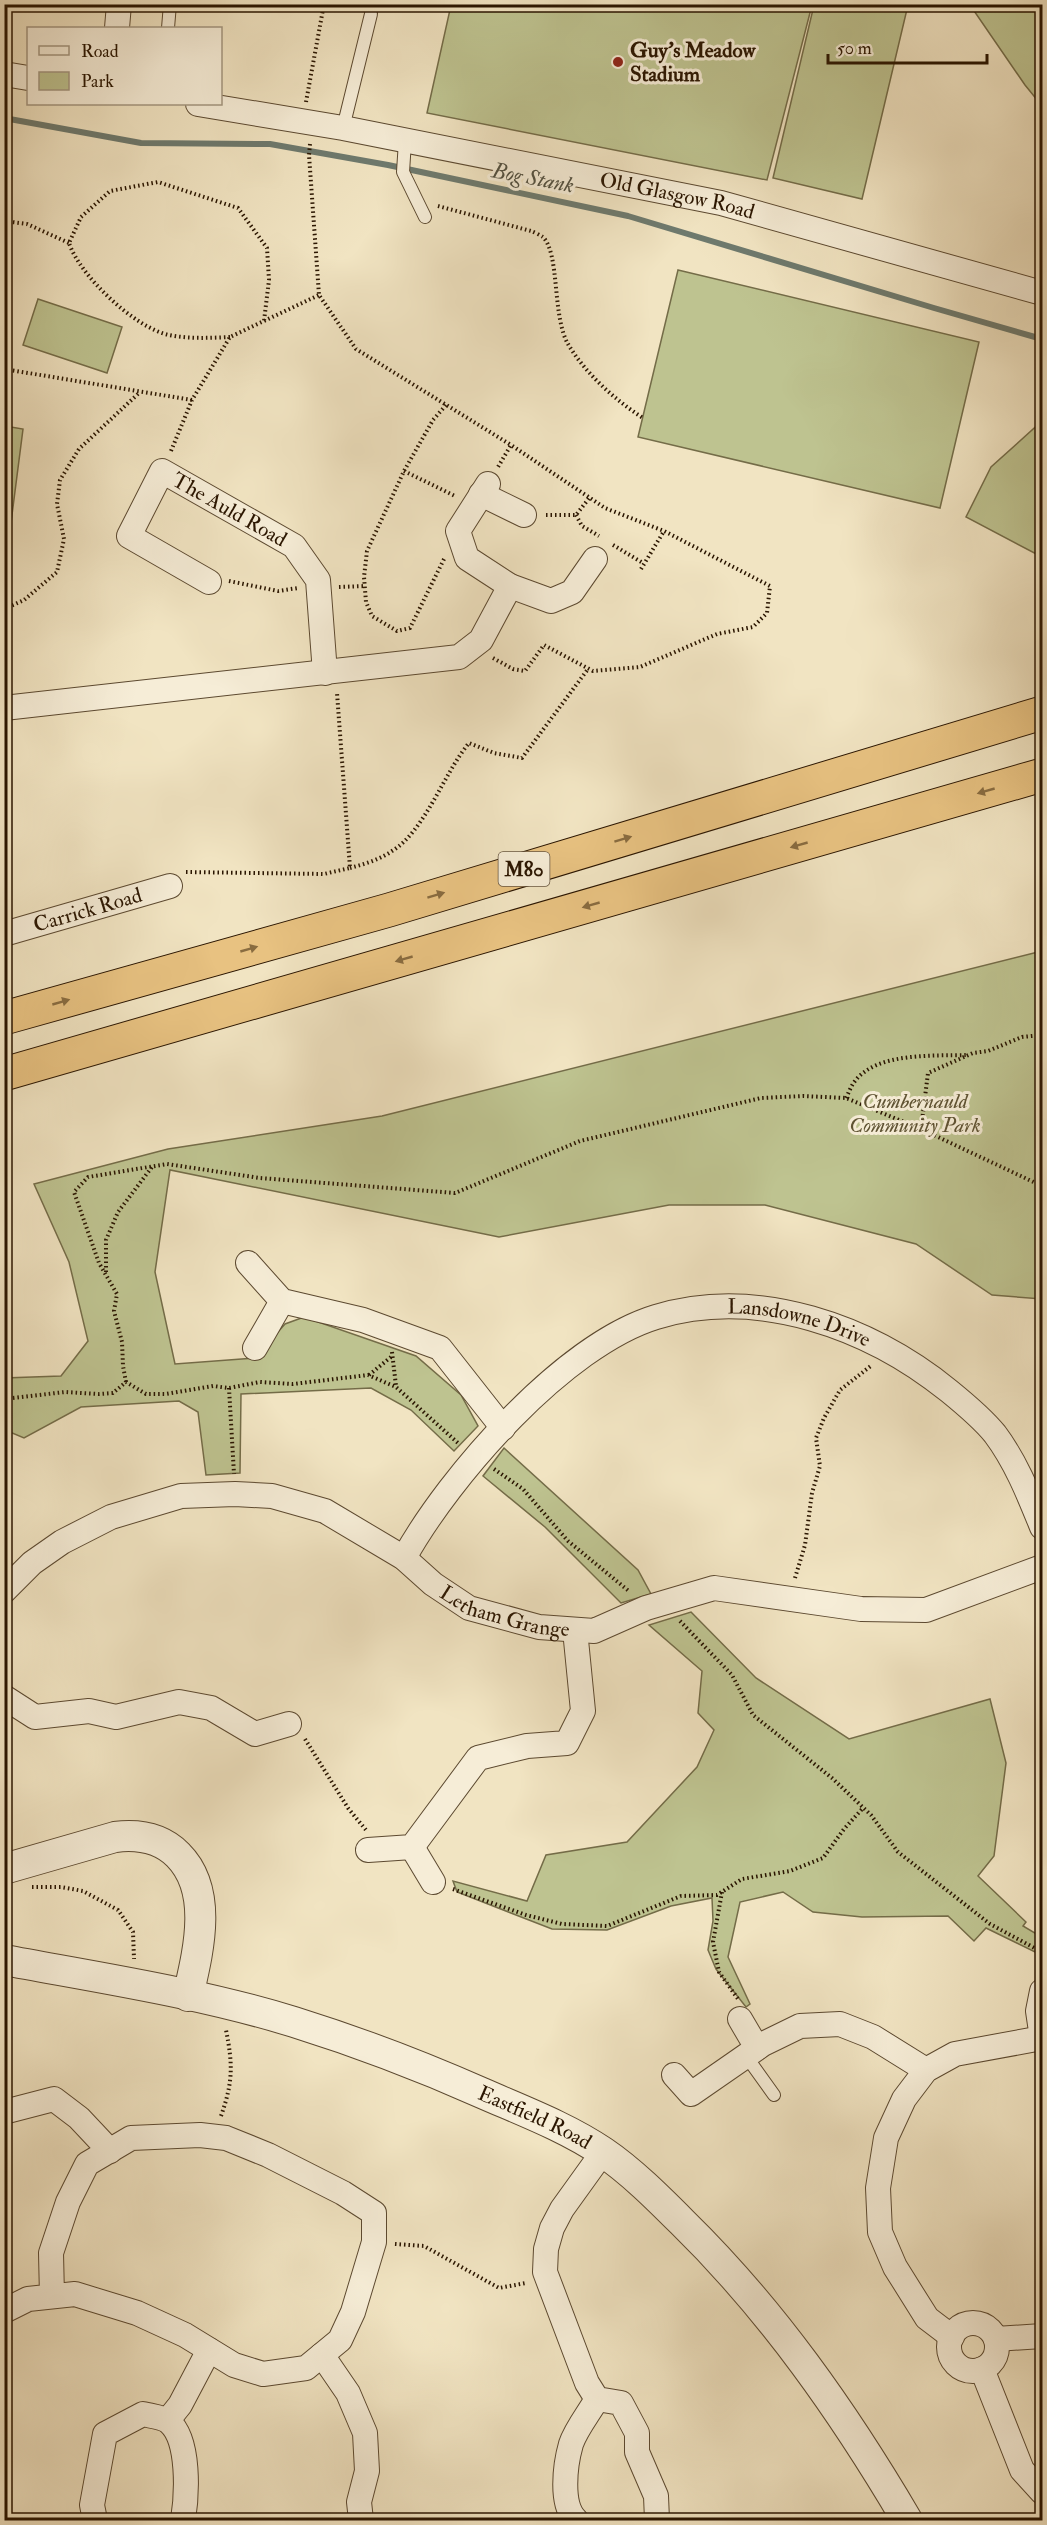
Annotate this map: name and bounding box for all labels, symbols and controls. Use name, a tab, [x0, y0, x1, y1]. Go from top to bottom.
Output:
legend	[27, 27, 222, 105]
scale bar	[828, 27, 987, 65]
place label: Guy's Meadow Stadium	[630, 37, 757, 88]
text: 50 m	[837, 37, 872, 60]
text: Road	[81, 40, 119, 63]
marker: Guy's Meadow Stadium	[611, 55, 625, 69]
text: Park	[81, 70, 114, 93]
water label: Bog Stank	[489, 156, 576, 200]
street label: Old Glasgow Road	[598, 166, 758, 225]
street label: The Auld Road	[167, 466, 293, 553]
one-way arrow	[977, 787, 995, 796]
one-way arrow	[614, 834, 632, 843]
one-way arrow	[790, 841, 808, 850]
road number: M80	[498, 852, 550, 886]
street label: Carrick Road	[30, 881, 146, 938]
one-way arrow	[427, 890, 445, 900]
one-way arrow	[582, 901, 600, 910]
one-way arrow	[240, 944, 258, 953]
one-way arrow	[395, 955, 413, 964]
one-way arrow	[52, 997, 70, 1006]
park label: Cumbernauld Community Park	[849, 1088, 981, 1139]
street label: Lansdowne Drive	[727, 1293, 875, 1353]
street label: Letham Grange	[435, 1579, 571, 1643]
street label: Eastfield Road	[474, 2079, 597, 2156]

